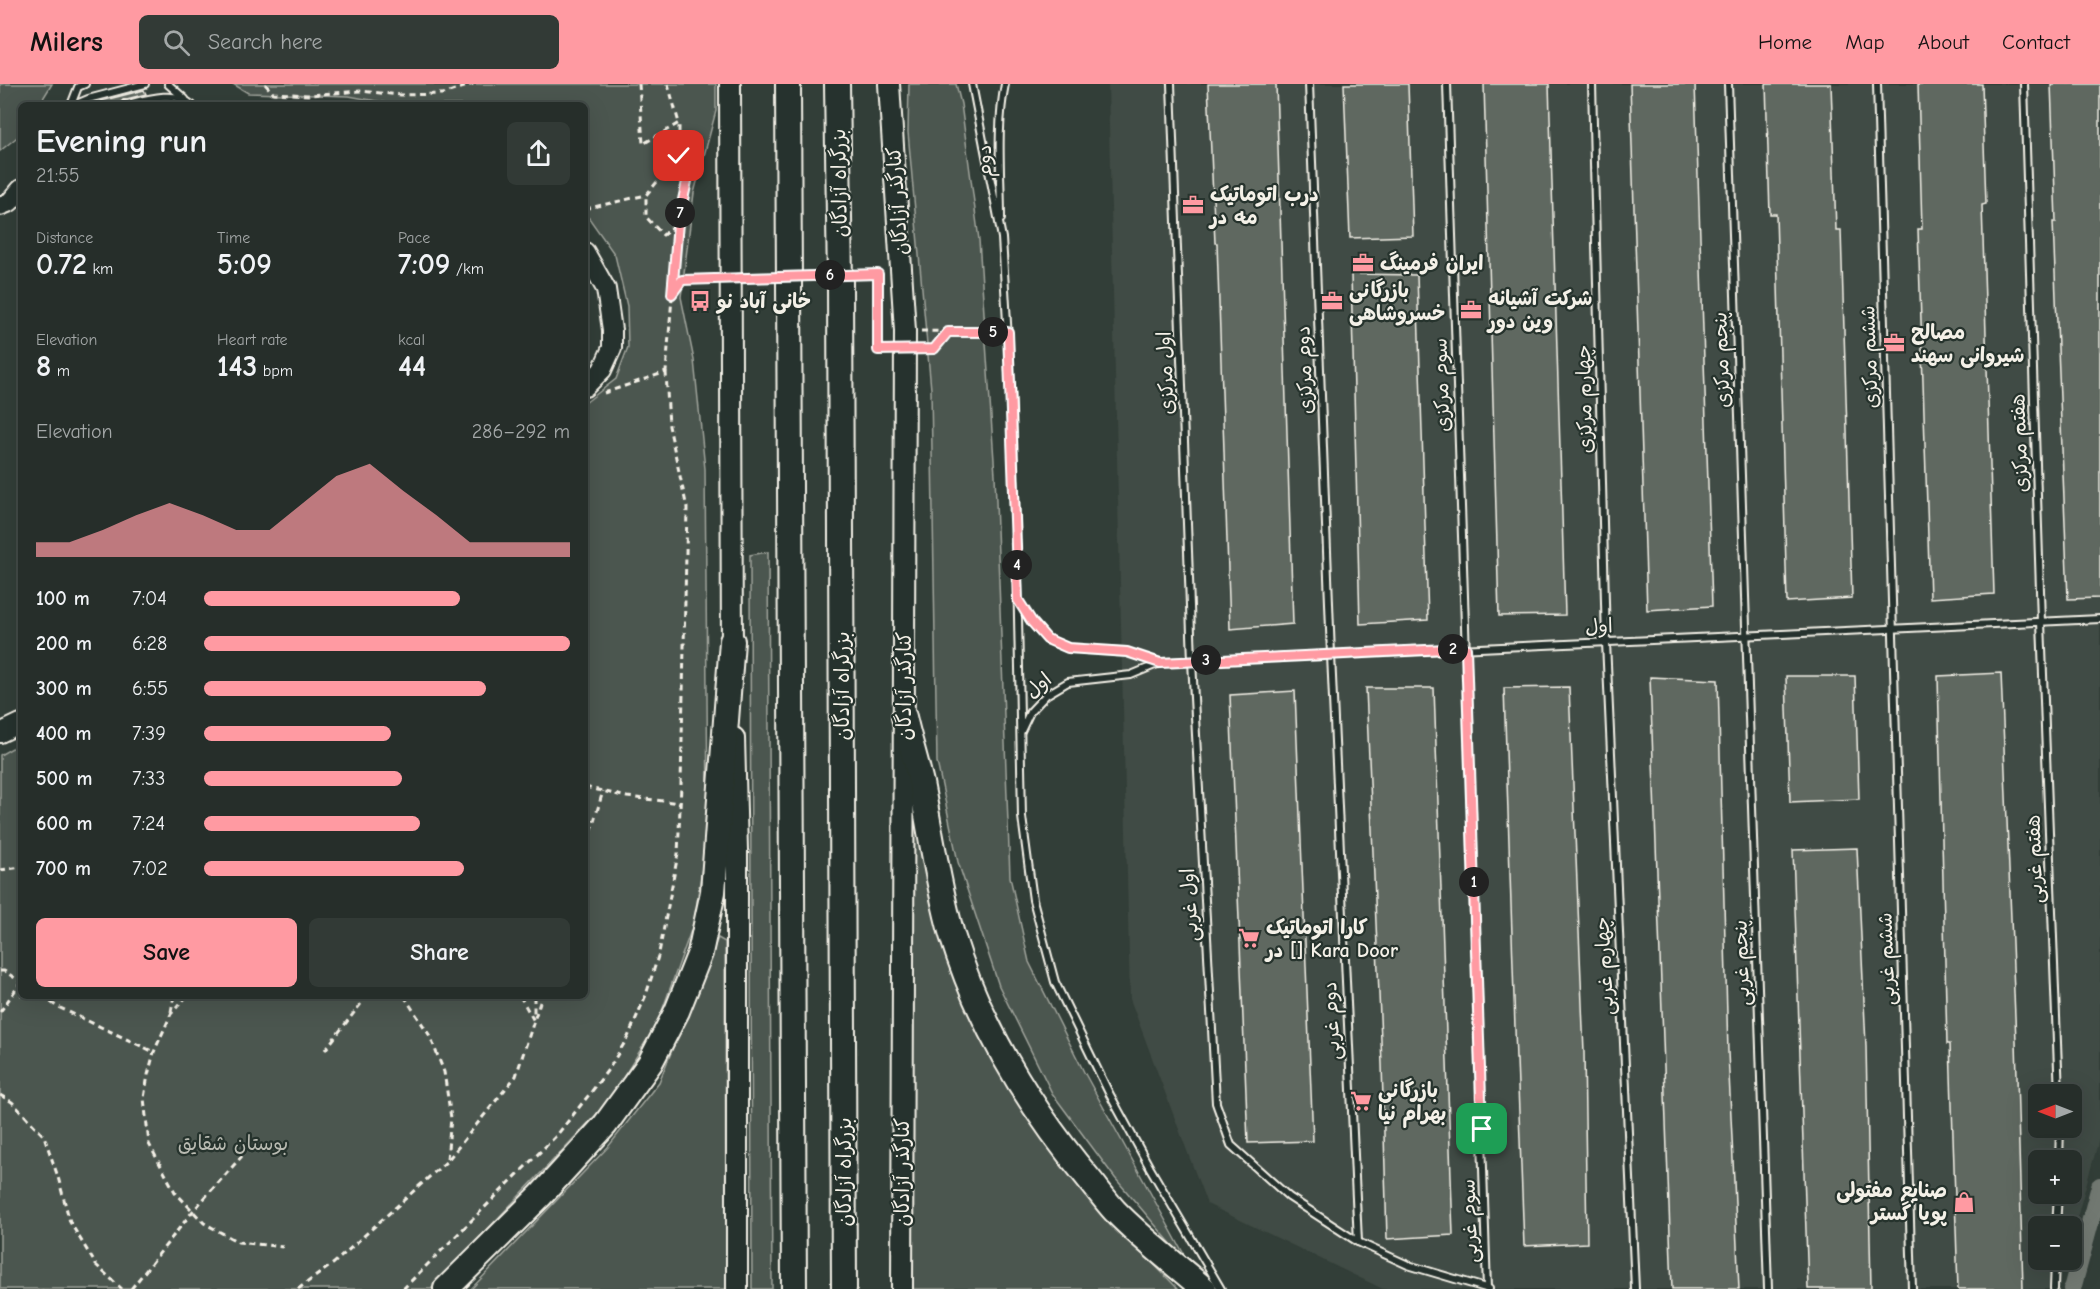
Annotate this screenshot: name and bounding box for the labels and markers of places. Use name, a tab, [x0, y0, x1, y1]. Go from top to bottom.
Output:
pin	[653, 130, 704, 181]
place label: درب اتوماتیک مه در	[1208, 183, 1318, 229]
office icon: درب اتوماتیک مه در	[1181, 193, 1205, 217]
pin: 7	[665, 198, 695, 228]
office icon: ایران فرمینگ	[1351, 251, 1375, 275]
place label: ایران فرمینگ	[1380, 251, 1483, 275]
pin: 6	[815, 260, 845, 290]
place label: بازرگانی خسروشاهی	[1349, 278, 1445, 326]
place label: شرکت آشیانه وین دور	[1486, 287, 1592, 334]
bus stop icon: خانی آباد نو	[688, 289, 712, 313]
office icon: بازرگانی خسروشاهی	[1320, 289, 1344, 313]
place label: خانی آباد نو	[715, 290, 811, 314]
office icon: شرکت آشیانه وین دور	[1459, 298, 1483, 322]
pin: 5	[978, 317, 1008, 347]
place label: مصالح شیروانی سهند	[1911, 321, 2024, 368]
office icon: مصالح شیروانی سهند	[1882, 331, 1906, 355]
pin: 4	[1002, 550, 1032, 580]
pin: 2	[1438, 634, 1468, 664]
pin: 3	[1191, 645, 1221, 675]
pin: 1	[1459, 867, 1489, 897]
place label: کارا اتوماتیک در [] Kara Door	[1264, 916, 1398, 962]
supermarket icon: کارا اتوماتیک در [] Kara Door	[1237, 926, 1261, 950]
place label: بازرگانی بهرام نیا	[1378, 1078, 1446, 1128]
supermarket icon: بازرگانی بهرام نیا	[1349, 1089, 1373, 1113]
pin	[1456, 1103, 1507, 1154]
place label: صنایع مفتولی پویا گستر	[1836, 1179, 1947, 1226]
shop icon: صنایع مفتولی پویا گستر	[1952, 1190, 1976, 1214]

